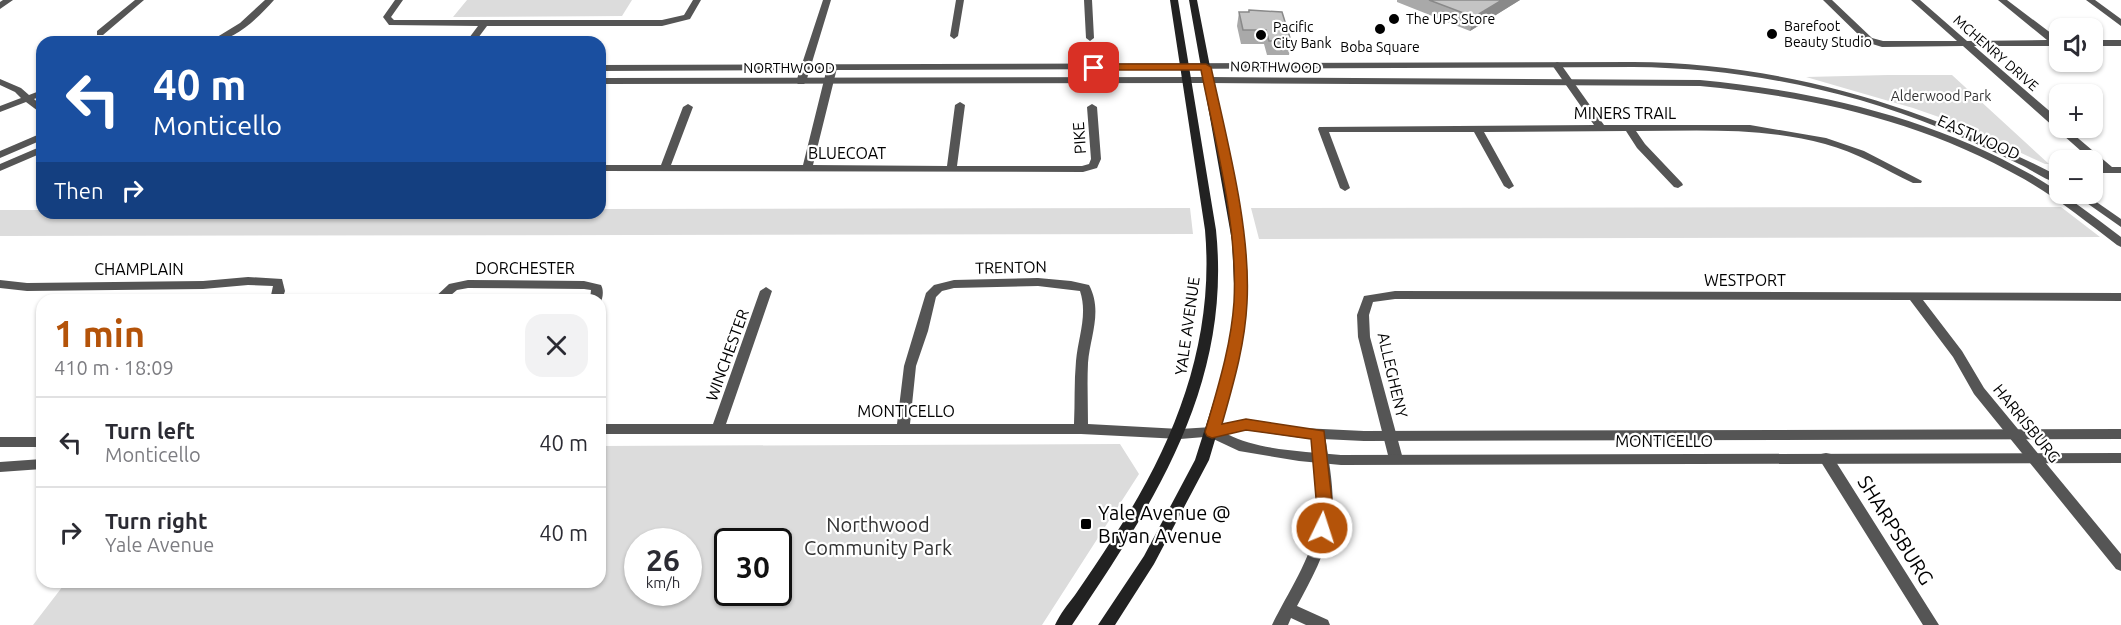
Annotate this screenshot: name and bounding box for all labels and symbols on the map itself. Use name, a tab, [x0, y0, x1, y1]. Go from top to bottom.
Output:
place label: The UPS Store	[1406, 11, 1495, 27]
marker: The UPS Store	[1387, 12, 1401, 26]
street label: MCHENRY DRIVE	[1950, 12, 2042, 94]
place label: Barefoot Beauty Studio	[1784, 18, 1872, 50]
place label: Pacific City Bank	[1273, 19, 1332, 51]
marker: Boba Square	[1373, 22, 1387, 36]
marker: Barefoot Beauty Studio	[1765, 27, 1779, 41]
marker: Pacific City Bank	[1254, 28, 1268, 42]
place label: Boba Square	[1340, 39, 1420, 55]
pin	[1068, 42, 1119, 93]
street label: NORTHWOOD	[1230, 58, 1322, 76]
street label: NORTHWOOD	[743, 60, 835, 76]
park label: Alderwood Park	[1891, 88, 1991, 104]
street label: MINERS TRAIL	[1574, 104, 1676, 122]
street label: EASTWOOD	[1935, 111, 2023, 163]
street label: PIKE	[1069, 121, 1089, 155]
street label: BLUECOAT	[808, 144, 886, 162]
street label: TRENTON	[975, 257, 1047, 277]
street label: DORCHESTER	[475, 259, 575, 277]
street label: CHAMPLAIN	[94, 260, 184, 278]
street label: WESTPORT	[1704, 271, 1786, 289]
street label: YALE AVENUE	[1171, 276, 1203, 376]
street label: WINCHESTER	[702, 307, 752, 403]
street label: ALLEGHENY	[1374, 331, 1412, 420]
street label: HARRISBURG	[1990, 380, 2064, 466]
street label: MONTICELLO	[857, 402, 955, 420]
street label: MONTICELLO	[1615, 432, 1713, 450]
street label: SHARPSBURG	[1853, 471, 1939, 589]
position arrow	[1290, 496, 1354, 560]
place label: Yale Avenue @ Bryan Avenue	[1098, 501, 1231, 547]
park label: Northwood Community Park	[804, 513, 952, 559]
marker: Yale Avenue @ Bryan Avenue	[1079, 517, 1093, 531]
speed limit sign: 30	[714, 528, 792, 606]

